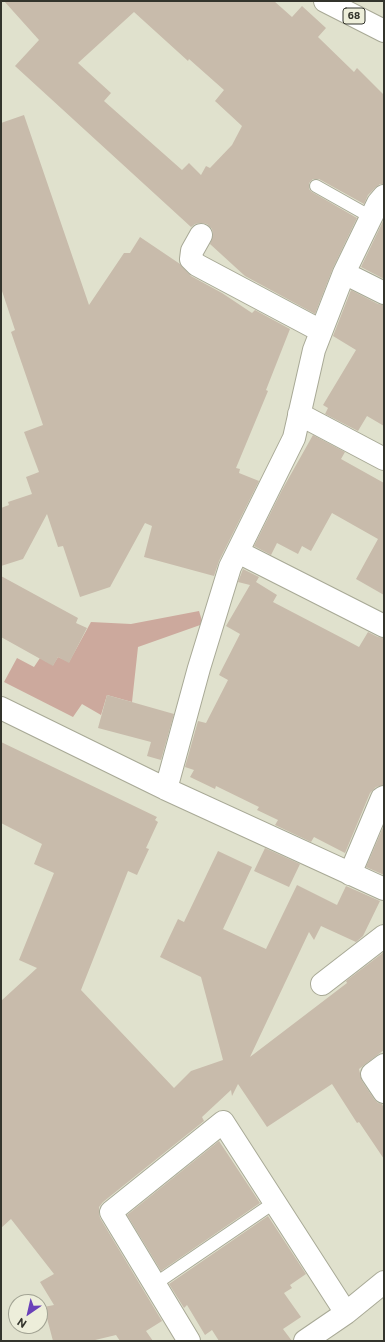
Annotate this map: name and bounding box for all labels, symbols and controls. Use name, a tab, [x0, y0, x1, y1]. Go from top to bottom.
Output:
road number: 68	[343, 8, 365, 24]
north arrow	[8, 1294, 48, 1334]
text: N	[15, 1316, 29, 1331]

